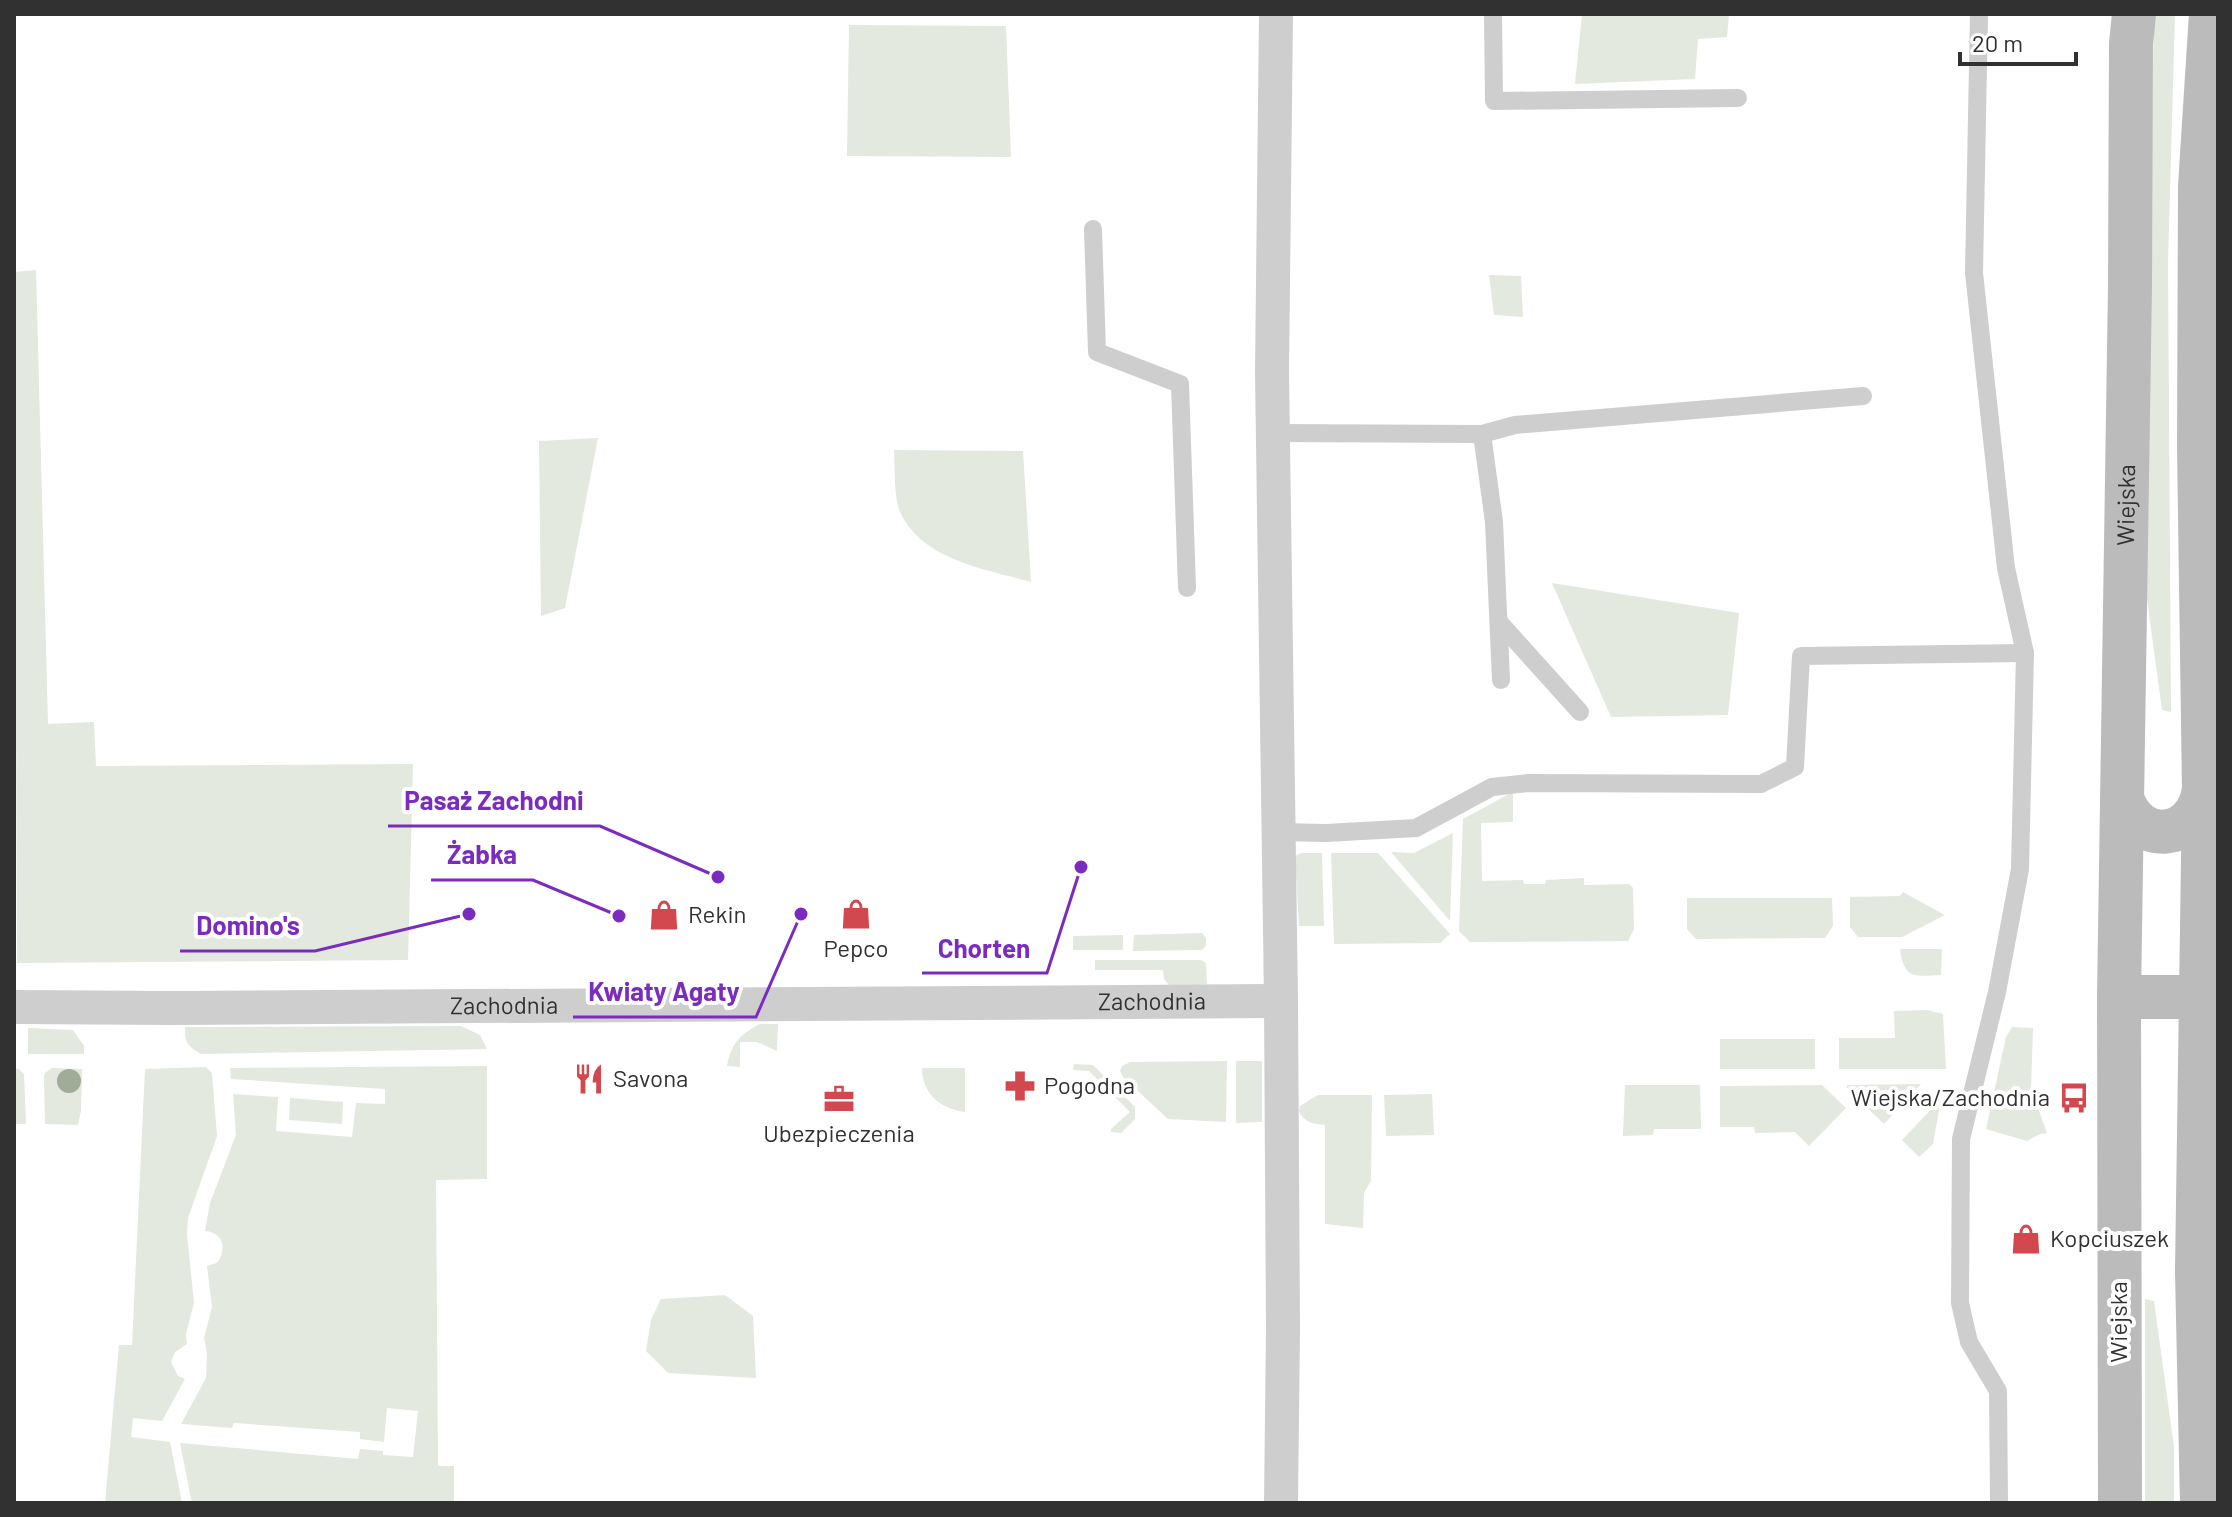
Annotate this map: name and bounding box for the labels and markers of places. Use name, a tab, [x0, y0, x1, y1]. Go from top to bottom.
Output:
callout: Pasaż Zachodni	[388, 776, 600, 826]
callout: Żabka	[431, 830, 533, 880]
shop icon: Pepco	[839, 897, 873, 931]
shop icon: Rekin	[647, 898, 681, 932]
place label: Rekin	[688, 899, 747, 928]
callout: Domino's	[180, 901, 315, 951]
callout: Chorten	[922, 923, 1047, 973]
place label: Pepco	[823, 933, 889, 962]
callout: Kwiaty Agaty	[573, 967, 756, 1017]
restaurant icon: Savona	[572, 1062, 606, 1096]
place label: Savona	[613, 1063, 688, 1092]
pharmacy icon: Pogodna	[1003, 1069, 1037, 1103]
place label: Pogodna	[1044, 1070, 1135, 1099]
bus stop icon: Wiejska/Zachodnia	[2057, 1081, 2091, 1115]
office icon: Ubezpieczenia	[822, 1082, 856, 1116]
place label: Wiejska/Zachodnia	[1851, 1082, 2050, 1111]
place label: Ubezpieczenia	[763, 1118, 915, 1147]
shop icon: Kopciuszek	[2009, 1222, 2043, 1256]
place label: Kopciuszek	[2050, 1223, 2169, 1252]

